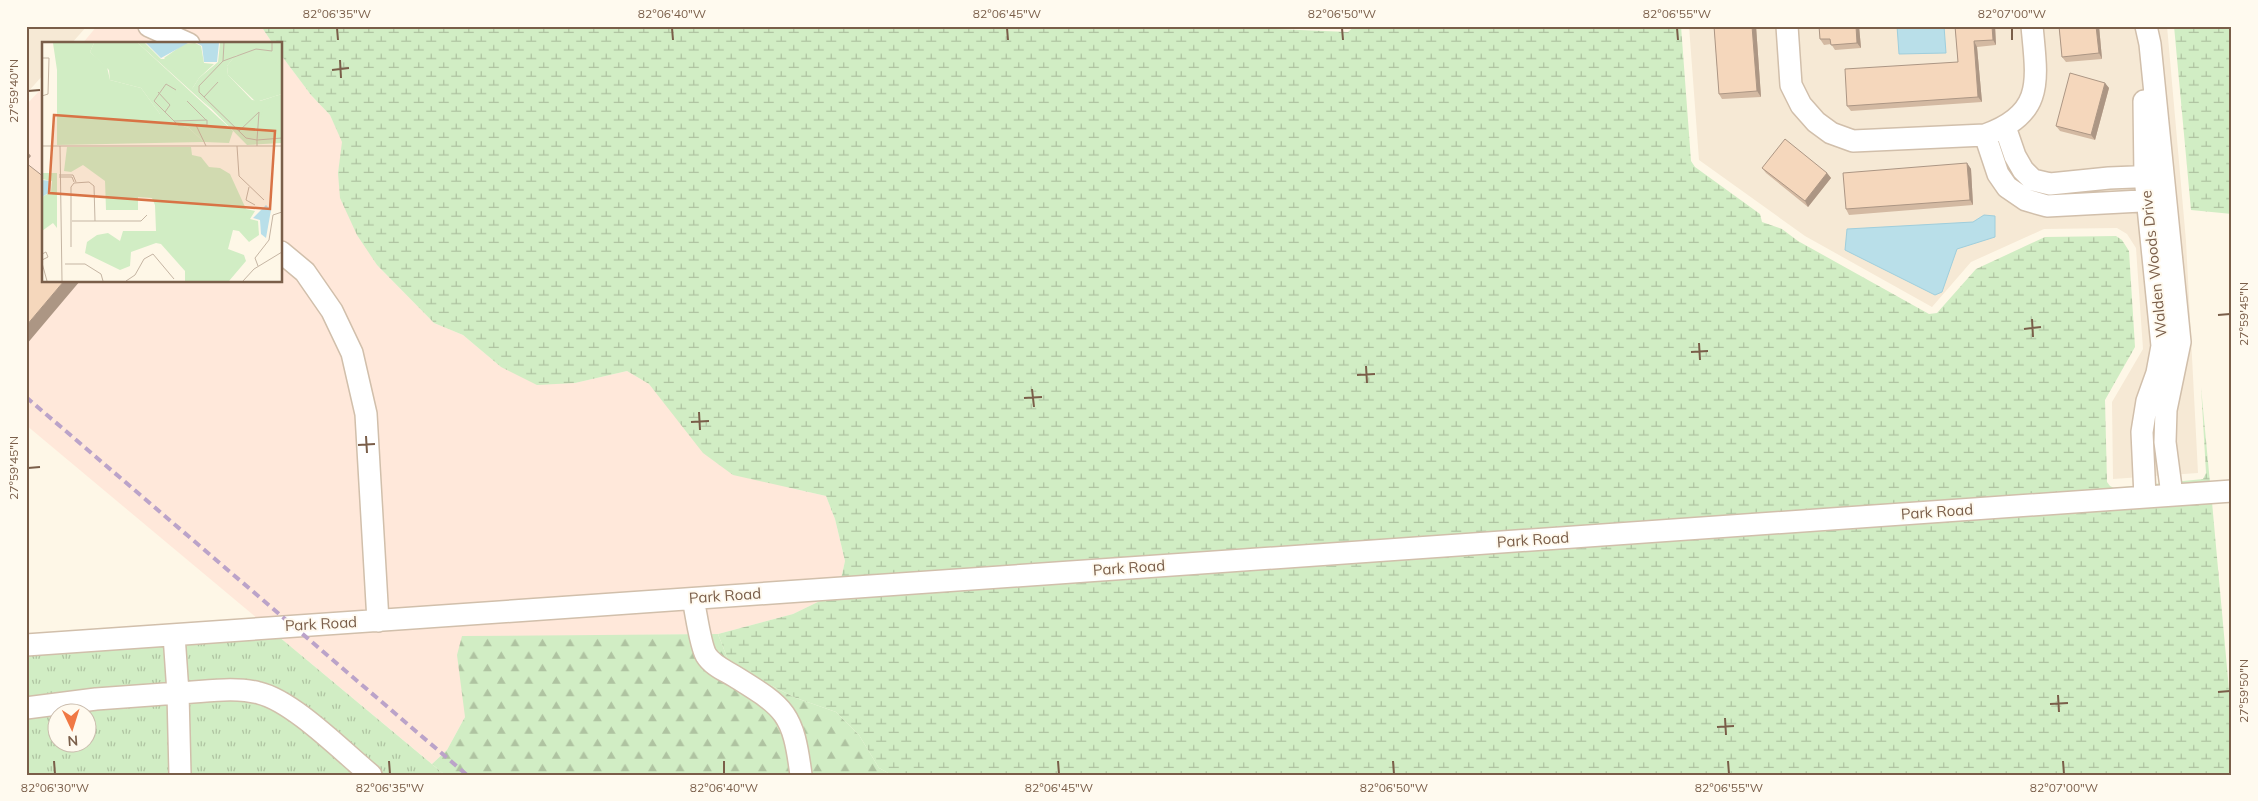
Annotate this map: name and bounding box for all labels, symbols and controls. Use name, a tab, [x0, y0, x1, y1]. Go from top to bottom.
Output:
text: 82°06'35"W	[303, 6, 371, 21]
text: 82°06'40"W	[638, 6, 706, 21]
text: 82°06'45"W	[973, 6, 1041, 21]
text: 82°06'50"W	[1308, 6, 1376, 21]
text: 82°06'55"W	[1643, 6, 1711, 21]
text: 82°07'00"W	[1978, 6, 2046, 21]
inset map	[42, 42, 282, 282]
text: 27°59'40"N	[6, 59, 21, 123]
street label: Walden Woods Drive	[2136, 190, 2171, 339]
text: 27°59'45"N	[2236, 282, 2251, 346]
text: 27°59'45"N	[6, 436, 21, 500]
street label: Park Road	[1900, 500, 1974, 523]
street label: Park Road	[1496, 528, 1570, 551]
street label: Park Road	[1092, 556, 1166, 579]
street label: Park Road	[688, 584, 762, 607]
street label: Park Road	[284, 612, 358, 635]
text: 27°59'50"N	[2236, 659, 2251, 723]
north arrow	[48, 704, 98, 754]
text: N	[67, 732, 79, 750]
text: 82°06'30"W	[21, 780, 89, 795]
text: 82°06'35"W	[356, 780, 424, 795]
text: 82°06'40"W	[690, 780, 758, 795]
text: 82°06'45"W	[1025, 780, 1093, 795]
text: 82°06'50"W	[1360, 780, 1428, 795]
text: 82°06'55"W	[1695, 780, 1763, 795]
text: 82°07'00"W	[2030, 780, 2098, 795]

